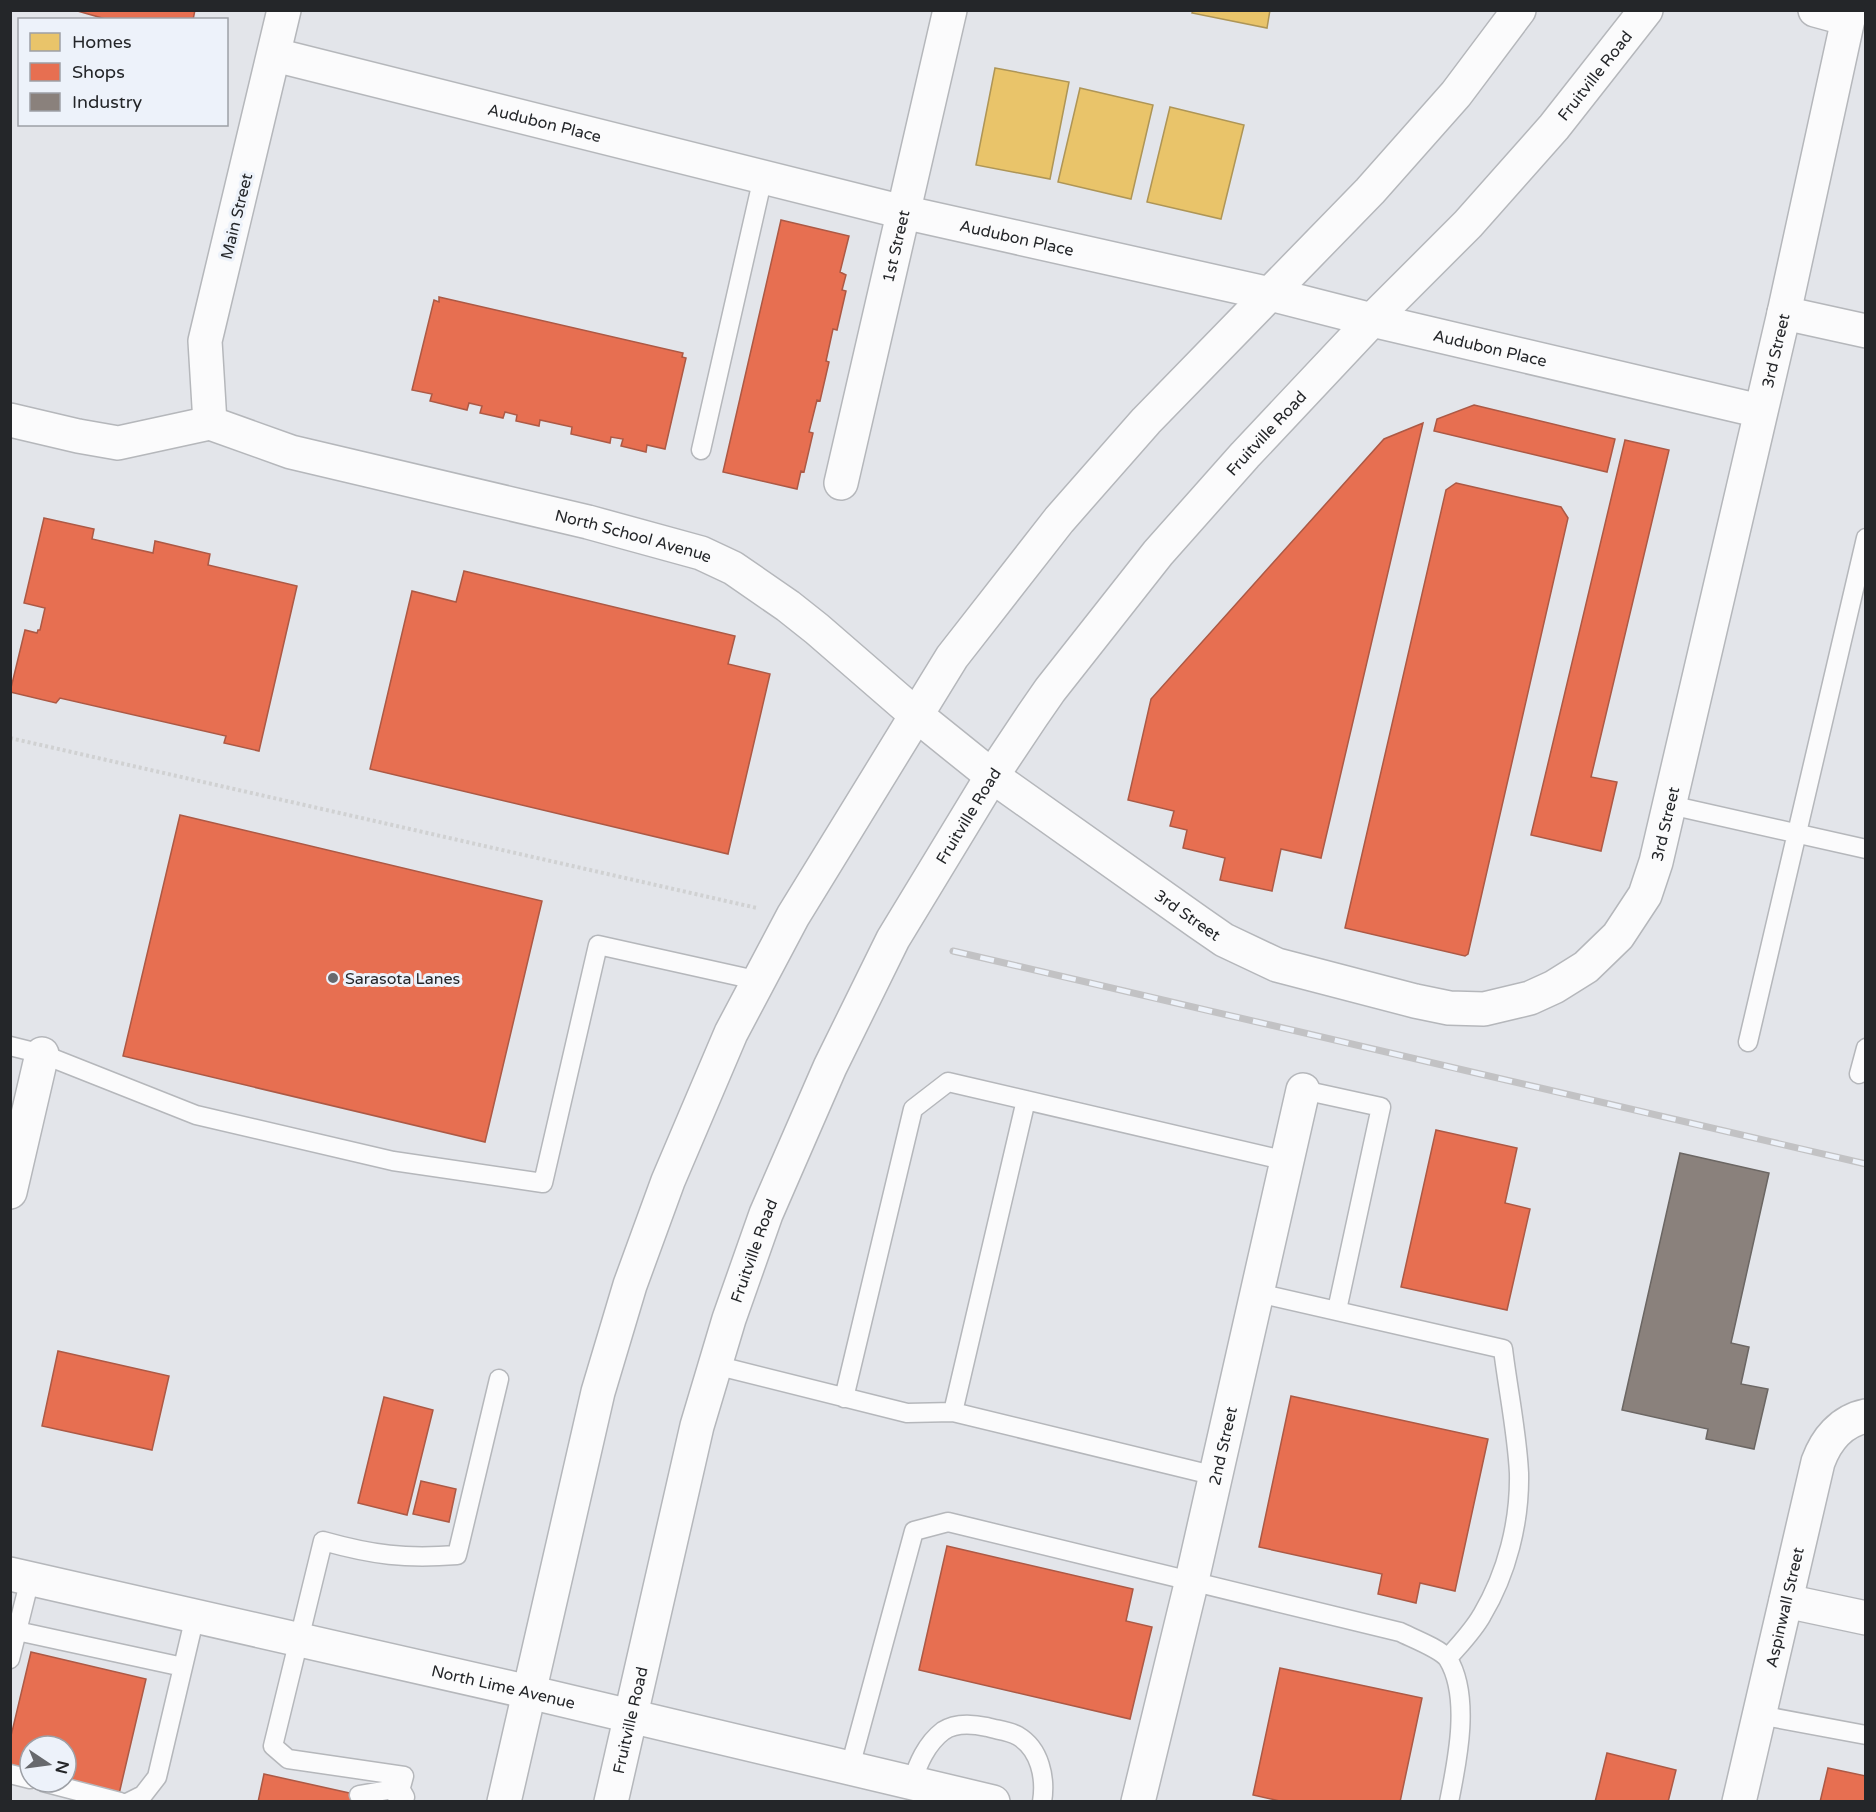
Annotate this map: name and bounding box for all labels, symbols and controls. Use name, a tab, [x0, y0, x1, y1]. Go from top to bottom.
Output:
legend	[18, 18, 228, 126]
street label: Fruitville Road	[1554, 27, 1637, 125]
text: Homes	[72, 31, 132, 53]
text: Shops	[72, 61, 125, 83]
text: Industry	[72, 91, 143, 113]
street label: Audubon Place	[486, 100, 603, 147]
street label: Main Street	[217, 171, 257, 261]
street label: 1st Street	[879, 208, 915, 285]
street label: Audubon Place	[958, 216, 1076, 261]
street label: 3rd Street	[1758, 312, 1795, 390]
street label: Audubon Place	[1431, 326, 1549, 372]
street label: Fruitville Road	[1222, 387, 1311, 480]
street label: North School Avenue	[553, 506, 715, 568]
street label: Fruitville Road	[932, 764, 1006, 868]
street label: 3rd Street	[1647, 785, 1684, 863]
street label: 3rd Street	[1150, 885, 1224, 946]
place label: Sarasota Lanes	[345, 969, 460, 989]
marker: Sarasota Lanes	[326, 971, 340, 985]
street label: Fruitville Road	[727, 1196, 782, 1306]
street label: 2nd Street	[1205, 1405, 1242, 1487]
street label: Aspinwall Street	[1762, 1545, 1809, 1669]
street label: North Lime Avenue	[429, 1661, 577, 1714]
street label: Fruitville Road	[609, 1665, 653, 1776]
north arrow	[18, 1734, 78, 1794]
text: N	[50, 1759, 73, 1776]

